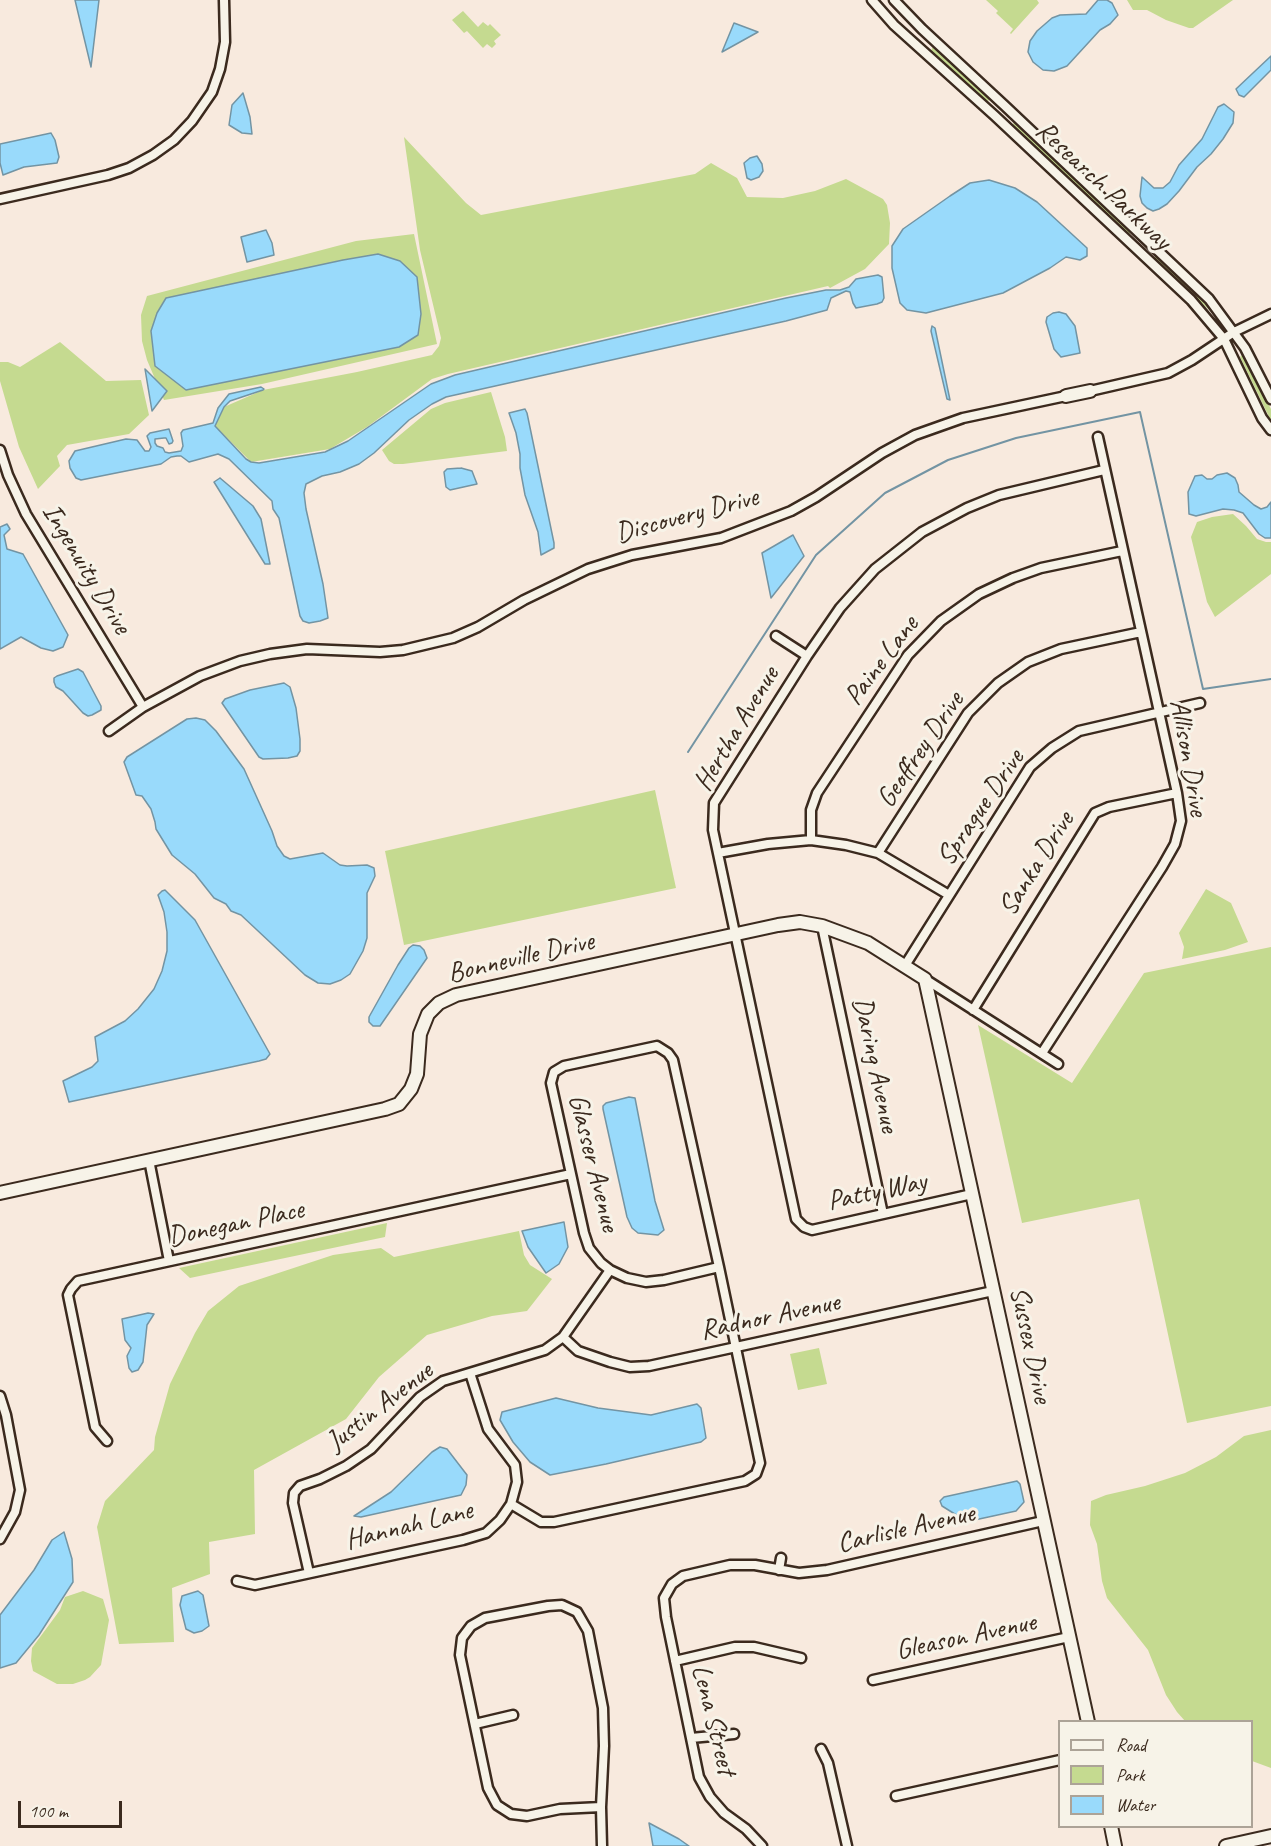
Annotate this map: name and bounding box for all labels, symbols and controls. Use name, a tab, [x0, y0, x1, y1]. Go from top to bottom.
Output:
street label: Research Parkway	[1028, 114, 1178, 258]
street label: Discovery Drive	[612, 481, 762, 551]
street label: Ingenuity Drive	[34, 498, 138, 640]
street label: Paine Lane	[837, 609, 927, 713]
street label: Hertha Avenue	[687, 661, 787, 797]
street label: Geoffrey Drive	[870, 686, 972, 814]
street label: Allison Drive	[1161, 697, 1215, 819]
street label: Sprague Drive	[930, 743, 1032, 873]
street label: Sanka Drive	[992, 806, 1082, 922]
street label: Bonneville Drive	[445, 925, 597, 991]
street label: Daring Avenue	[844, 994, 906, 1136]
street label: Glasser Avenue	[560, 1091, 626, 1235]
street label: Patty Way	[824, 1165, 930, 1219]
street label: Donegan Place	[165, 1193, 307, 1255]
street label: Sussex Drive	[1001, 1284, 1059, 1406]
street label: Radnor Avenue	[697, 1286, 843, 1348]
street label: Justin Avenue	[320, 1355, 440, 1459]
street label: Hannah Lane	[342, 1494, 476, 1558]
street label: Carlisle Avenue	[834, 1497, 978, 1561]
street label: Gleason Avenue	[893, 1606, 1039, 1668]
street label: Lena Street	[683, 1661, 743, 1779]
legend	[1058, 1720, 1253, 1828]
text: Road	[1116, 1734, 1146, 1756]
text: Park	[1116, 1764, 1145, 1786]
scale bar	[21, 1789, 124, 1827]
text: Water	[1116, 1794, 1155, 1816]
text: 100 m	[29, 1800, 68, 1822]

